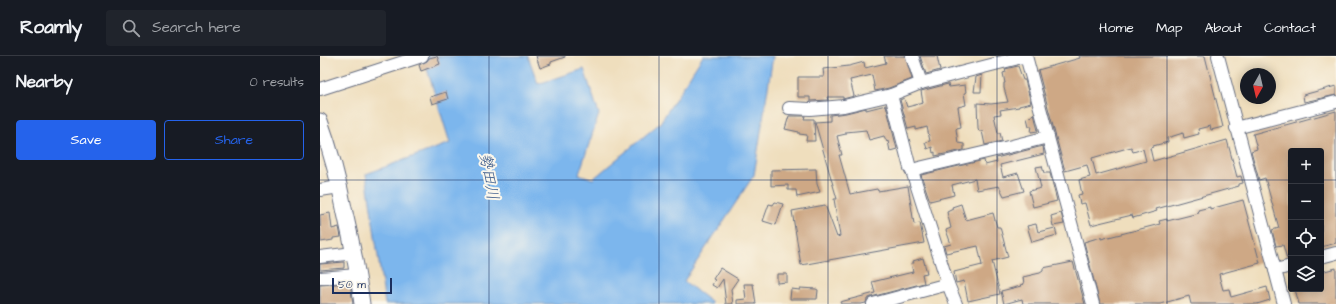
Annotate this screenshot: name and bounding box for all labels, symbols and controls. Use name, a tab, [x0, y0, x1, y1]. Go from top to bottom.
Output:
search box	[106, 10, 386, 46]
text: Roamly	[20, 14, 82, 41]
icon: search	[120, 17, 142, 39]
text: Search here	[152, 17, 241, 38]
text: Home	[1099, 18, 1134, 38]
text: Map	[1156, 18, 1182, 38]
text: About	[1204, 18, 1242, 38]
text: Contact	[1264, 18, 1316, 38]
north arrow	[1240, 68, 1276, 104]
text: Nearby	[16, 70, 73, 94]
text: 0 results	[249, 73, 304, 91]
button: Save	[16, 120, 156, 160]
button: Share	[164, 120, 304, 160]
map controls	[1288, 148, 1324, 292]
button: +	[1288, 148, 1324, 184]
water label: 勢田川	[474, 151, 504, 202]
button: −	[1288, 184, 1324, 220]
button: locate	[1288, 220, 1324, 256]
button: layers	[1288, 256, 1324, 292]
scale bar	[332, 276, 392, 295]
text: 50 m	[338, 277, 366, 292]

